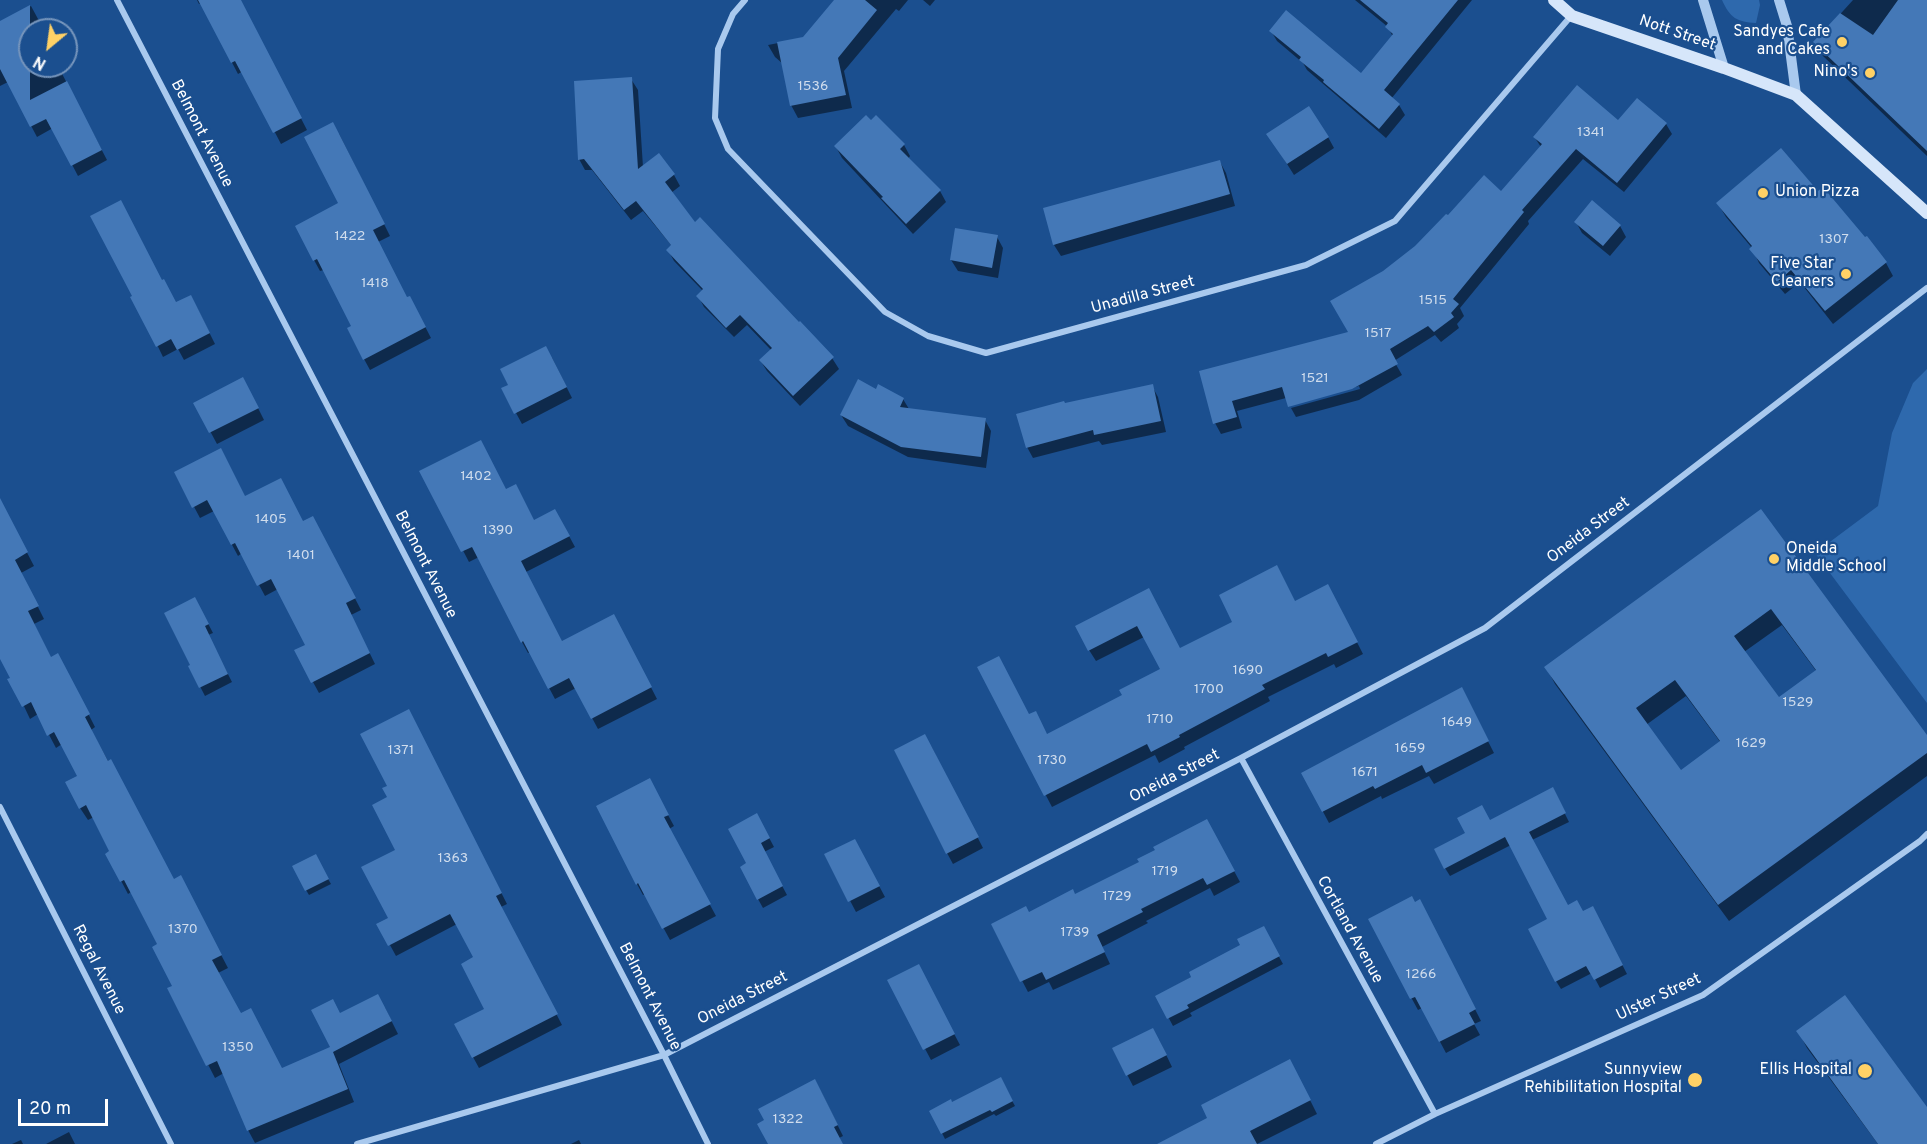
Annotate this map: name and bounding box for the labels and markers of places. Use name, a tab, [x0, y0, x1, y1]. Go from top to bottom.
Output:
place label: Sandyes Cafe and Cakes	[1733, 23, 1830, 61]
marker: Sandyes Cafe and Cakes	[1835, 35, 1849, 49]
place label: Nino's	[1814, 63, 1858, 83]
marker: Nino's	[1863, 66, 1877, 80]
place label: Union Pizza	[1775, 183, 1859, 203]
marker: Union Pizza	[1756, 186, 1770, 200]
place label: Five Star Cleaners	[1770, 255, 1834, 293]
marker: Five Star Cleaners	[1839, 267, 1853, 281]
place label: Oneida Middle School	[1786, 540, 1886, 578]
marker: Oneida Middle School	[1767, 552, 1781, 566]
place label: Sunnyview Rehibilitation Hospital	[1524, 1061, 1682, 1099]
place label: Ellis Hospital	[1760, 1061, 1852, 1081]
marker: Ellis Hospital	[1856, 1062, 1874, 1080]
marker: Sunnyview Rehibilitation Hospital	[1686, 1071, 1704, 1089]

